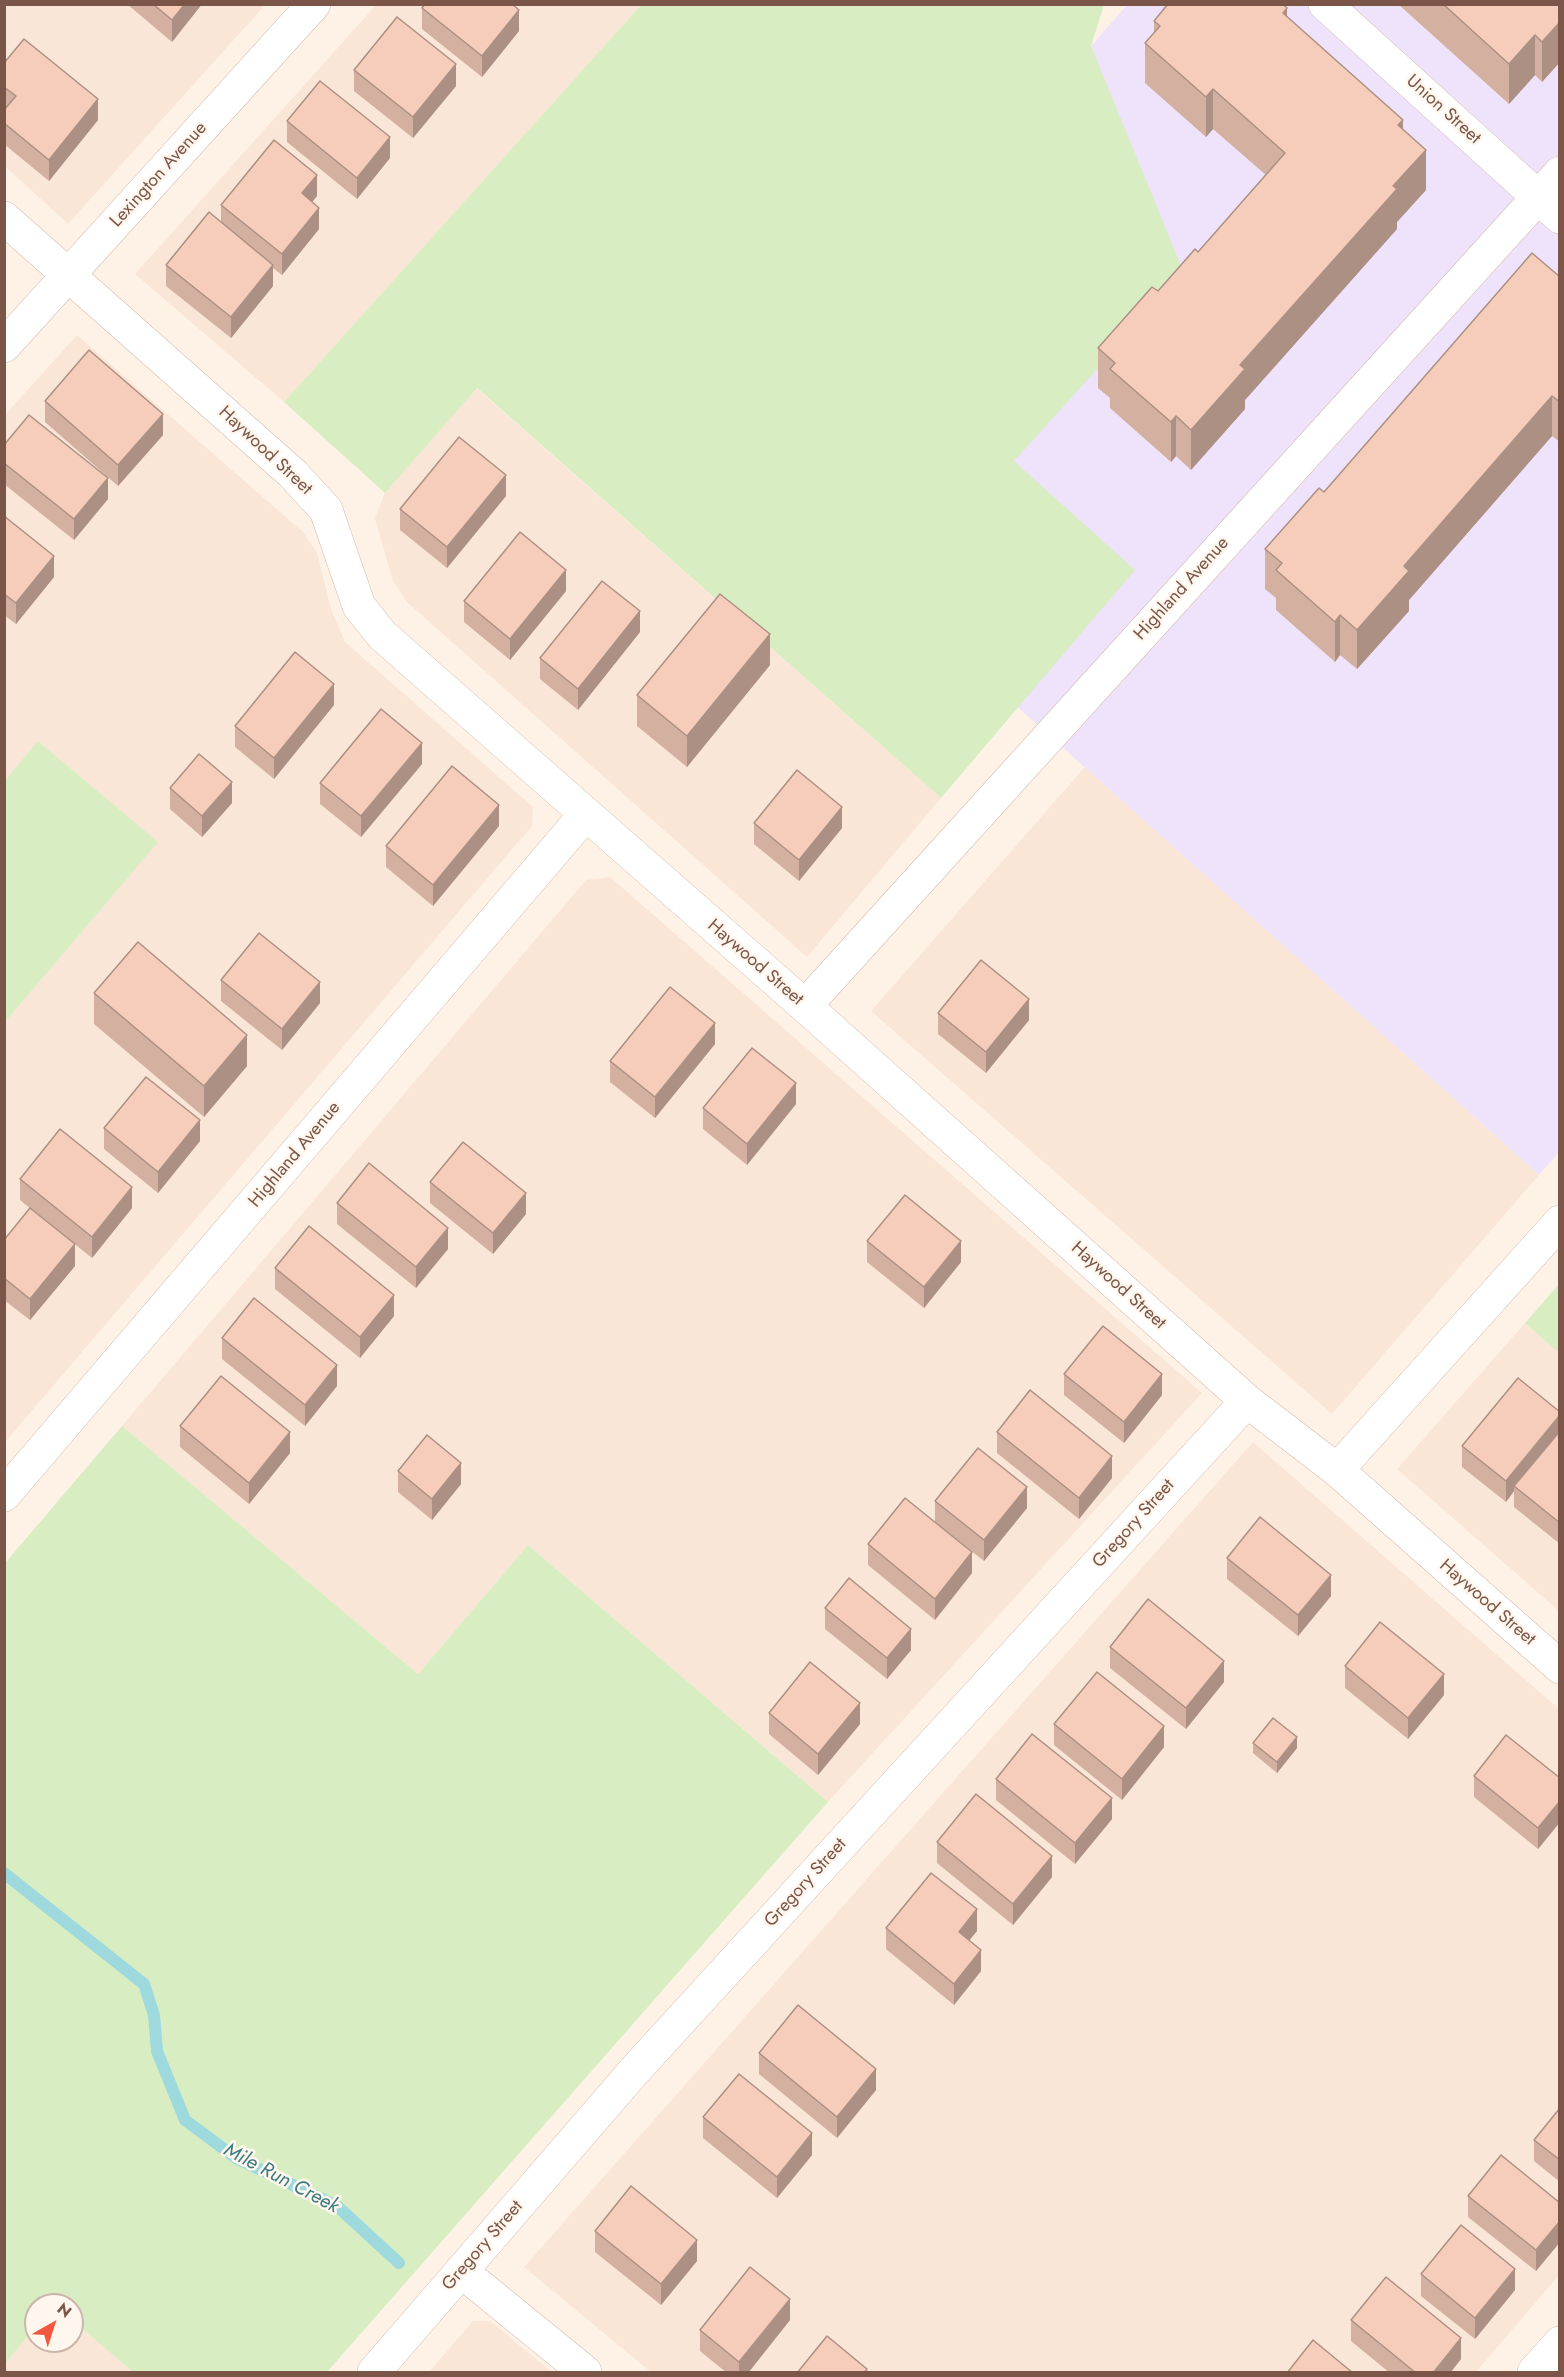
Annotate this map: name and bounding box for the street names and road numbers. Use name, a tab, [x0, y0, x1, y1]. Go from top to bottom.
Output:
street label: Union Street	[1401, 71, 1485, 149]
street label: Lexington Avenue	[106, 118, 212, 232]
street label: Haywood Street	[214, 402, 316, 500]
street label: Highland Avenue	[1130, 533, 1234, 645]
street label: Haywood Street	[703, 915, 807, 1011]
street label: Highland Avenue	[245, 1098, 345, 1212]
street label: Haywood Street	[1066, 1238, 1170, 1334]
street label: Gregory Street	[1088, 1475, 1180, 1573]
street label: Haywood Street	[1435, 1555, 1539, 1651]
street label: Gregory Street	[760, 1834, 852, 1932]
street label: Gregory Street	[438, 2197, 528, 2295]

